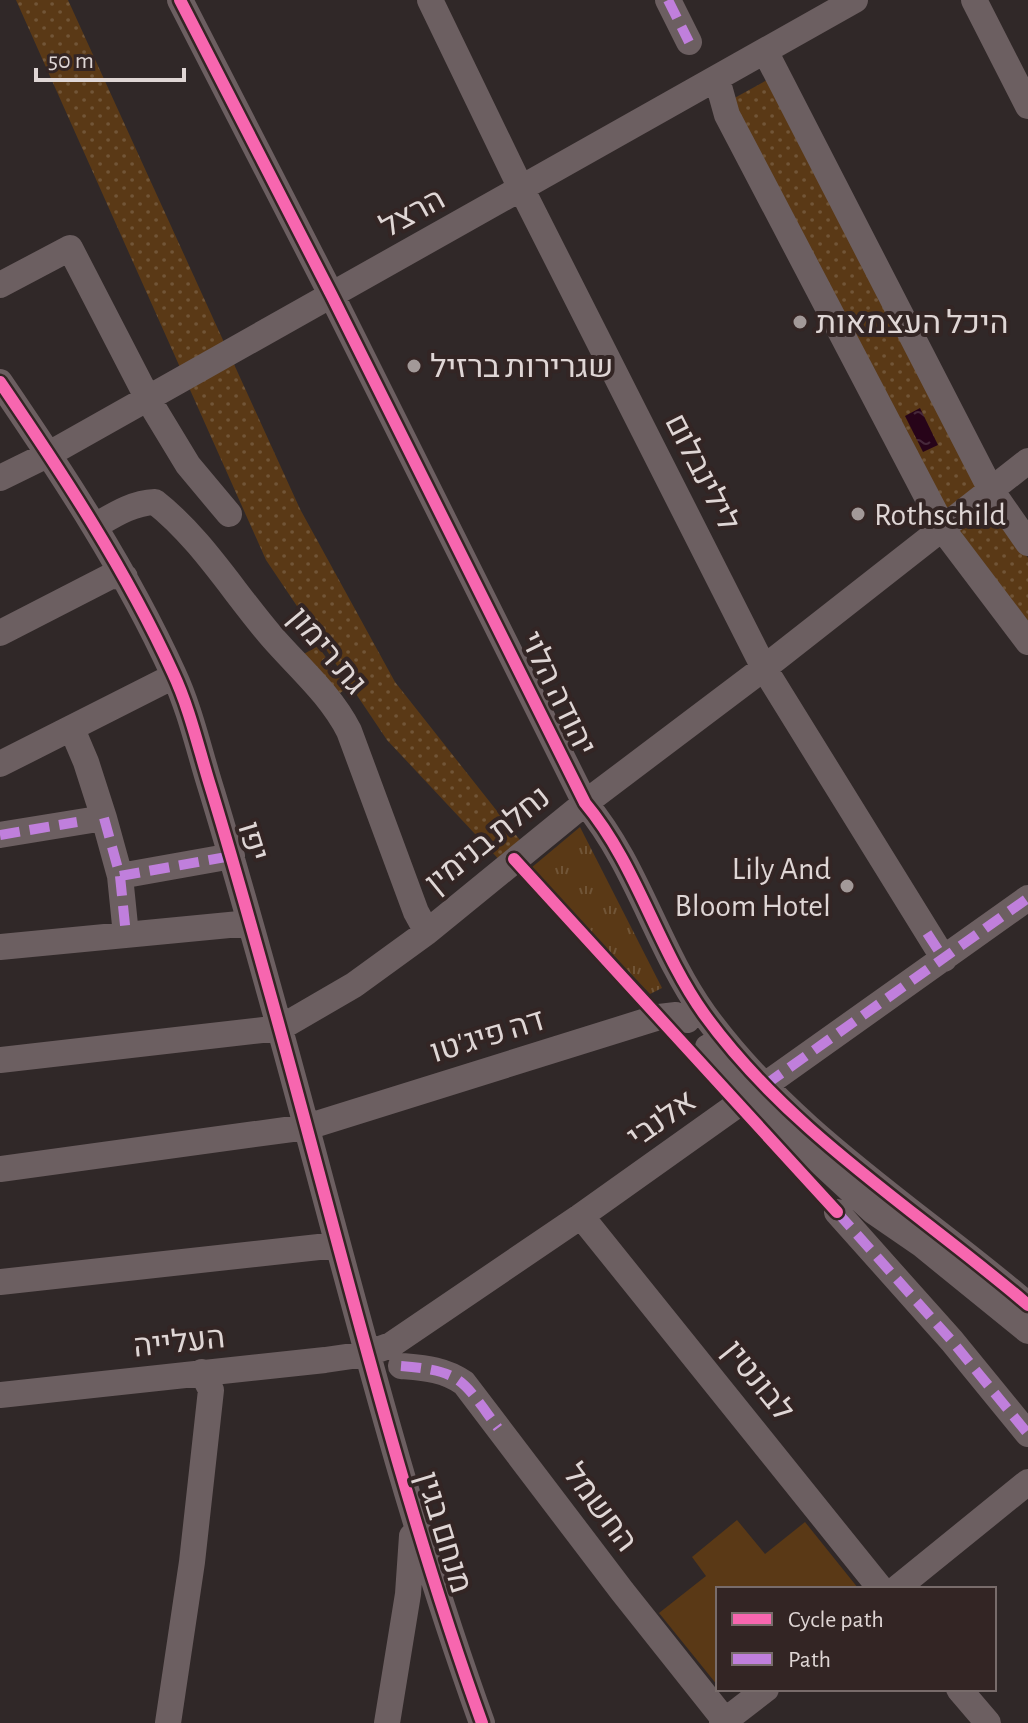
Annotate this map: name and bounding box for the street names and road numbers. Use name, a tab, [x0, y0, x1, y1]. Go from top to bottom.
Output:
street label: הרצל	[375, 182, 450, 243]
street label: לילינבלום	[659, 409, 745, 536]
street label: גת רימון	[282, 601, 372, 700]
street label: יהודה הלוי	[515, 627, 602, 760]
street label: נחלת בנימין	[419, 780, 556, 899]
street label: יפו	[232, 818, 274, 865]
street label: דה פיג'טו	[427, 1004, 548, 1068]
street label: אלנבי	[622, 1084, 702, 1153]
street label: העלייה	[132, 1321, 226, 1363]
street label: לבונטין	[717, 1334, 800, 1427]
street label: החשמל	[557, 1458, 643, 1557]
street label: מנחם בגין	[410, 1468, 478, 1597]

